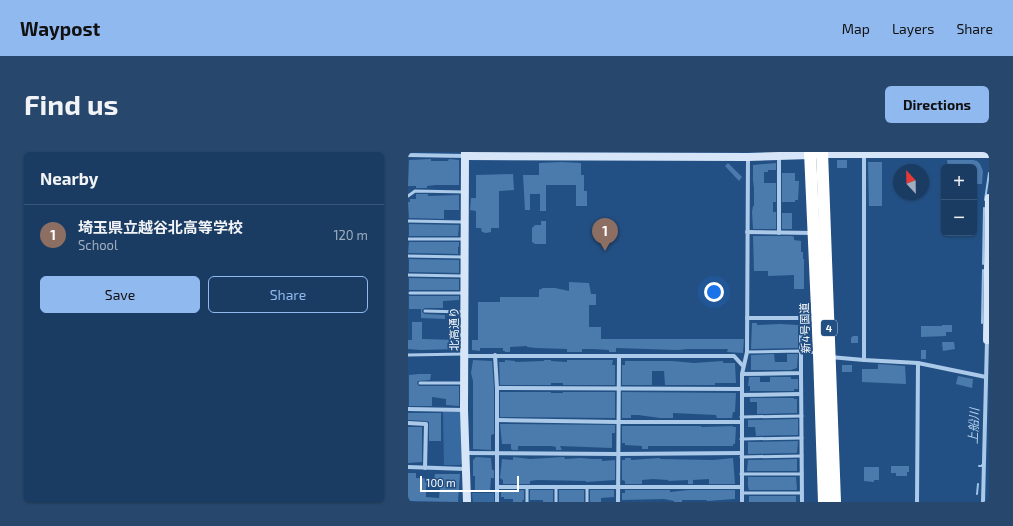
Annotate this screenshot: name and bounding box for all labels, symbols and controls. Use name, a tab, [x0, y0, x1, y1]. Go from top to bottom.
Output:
text: Waypost	[20, 17, 100, 40]
text: Map	[842, 20, 870, 37]
text: Layers	[892, 20, 934, 37]
text: Share	[956, 20, 993, 37]
button: Directions	[885, 86, 989, 123]
text: Find us	[24, 87, 118, 121]
north arrow	[893, 164, 929, 200]
map controls	[941, 164, 977, 236]
button: +	[941, 164, 977, 200]
text: Nearby	[40, 168, 98, 188]
button: −	[941, 200, 977, 236]
text: 埼玉県立越谷北高等学校	[78, 218, 243, 236]
pin: 1	[592, 218, 618, 251]
text: 1	[50, 227, 56, 243]
text: 120 m	[333, 227, 368, 243]
text: School	[78, 237, 118, 253]
button: Save	[40, 276, 200, 313]
button: Share	[208, 276, 368, 313]
your location	[704, 282, 724, 302]
street label: 新4号国道	[797, 302, 812, 354]
street label: 北高通り	[447, 307, 460, 351]
road number: 4	[821, 320, 837, 336]
water label: 上船川	[965, 406, 981, 444]
scale bar	[420, 474, 519, 493]
text: 100 m	[426, 476, 456, 489]

